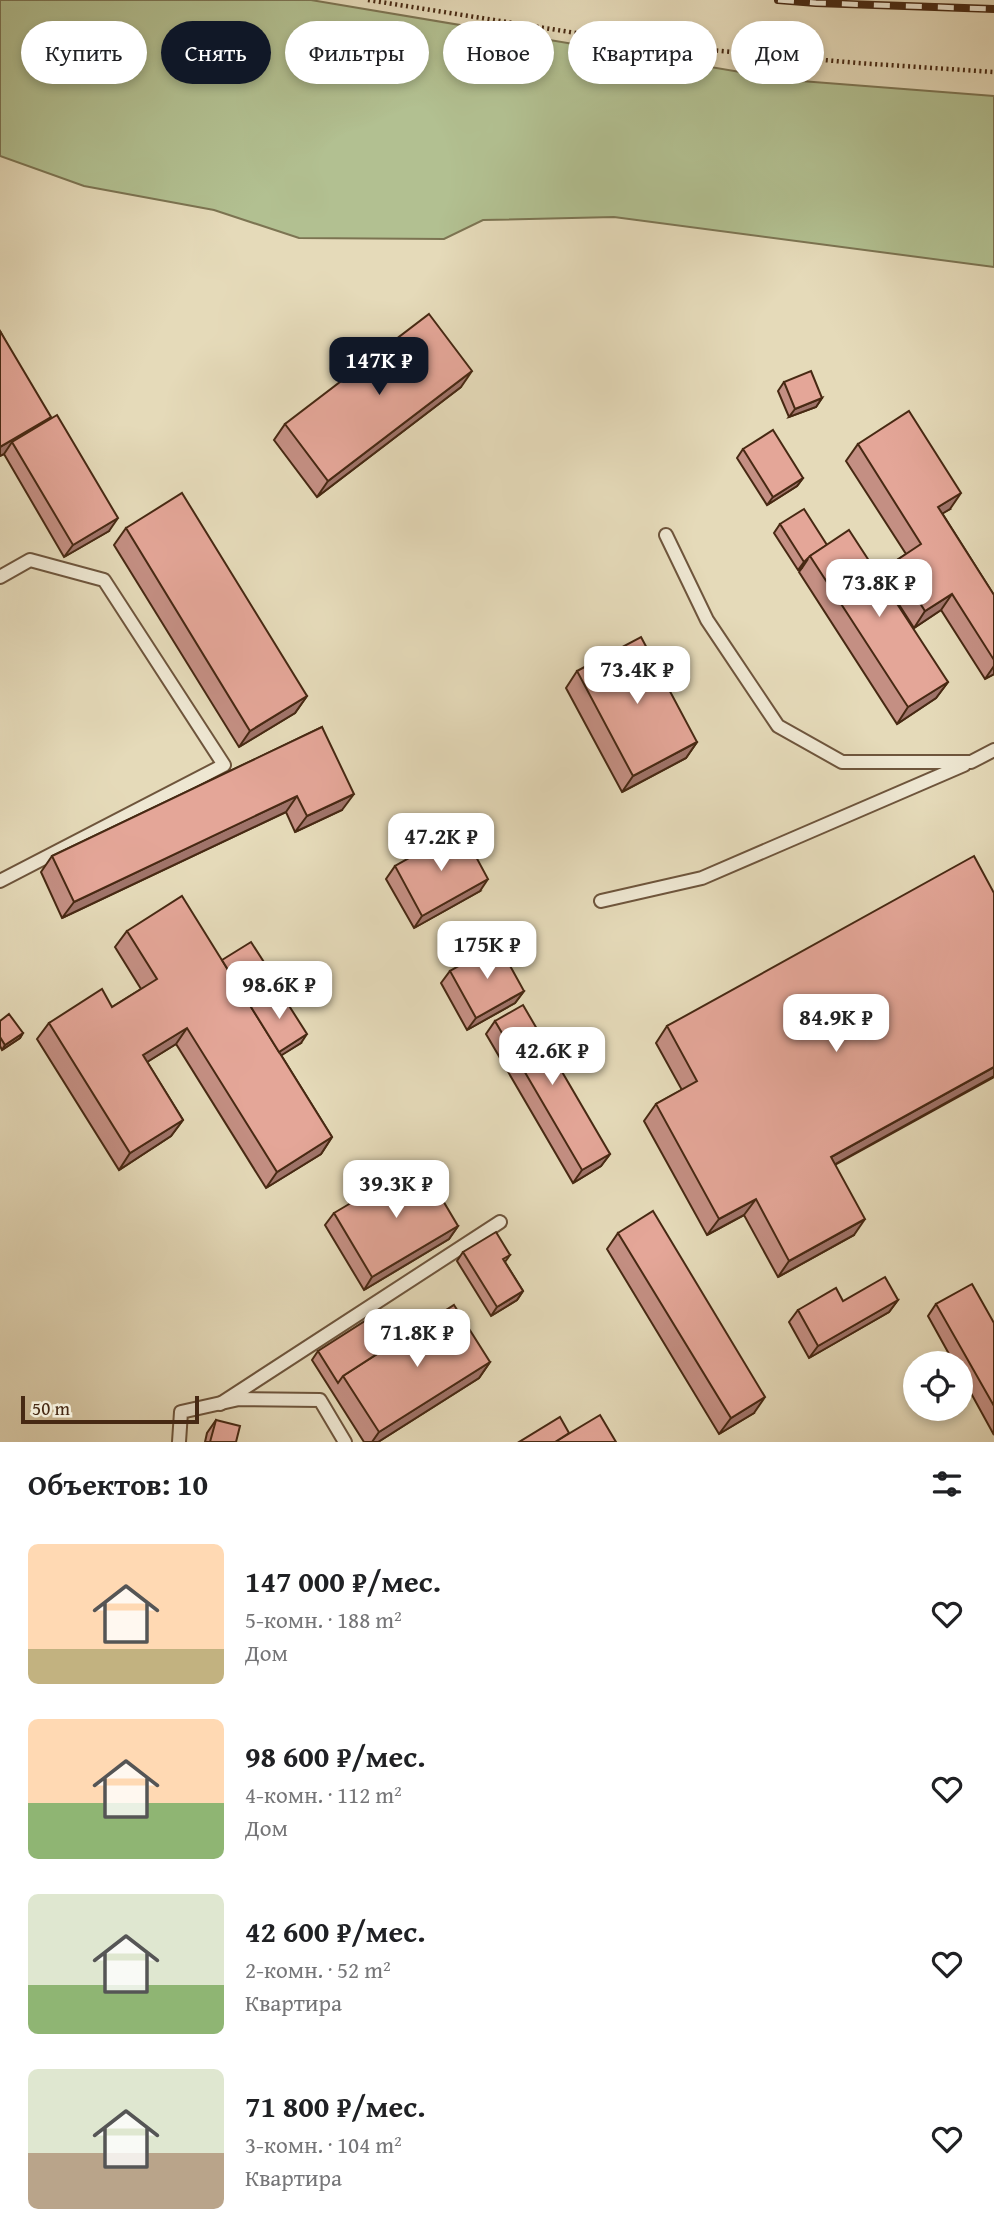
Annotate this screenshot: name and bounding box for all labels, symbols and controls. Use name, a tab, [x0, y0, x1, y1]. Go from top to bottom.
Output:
chip: Купить	[21, 21, 147, 84]
chip: Снять	[161, 21, 271, 84]
chip: Фильтры	[285, 21, 429, 84]
chip: Новое	[443, 21, 554, 84]
chip: Квартира	[568, 21, 717, 84]
chip: Дом	[731, 21, 824, 84]
pin: 147K ₽	[322, 338, 436, 397]
text: 147K ₽	[345, 343, 413, 376]
pin: 73.8K ₽	[814, 560, 944, 619]
text: 73.8K ₽	[842, 565, 916, 598]
pin: 73.4K ₽	[572, 646, 702, 706]
text: 73.4K ₽	[600, 652, 674, 685]
pin: 47.2K ₽	[376, 814, 506, 873]
text: 47.2K ₽	[404, 819, 478, 852]
pin: 175K ₽	[430, 922, 544, 981]
text: 175K ₽	[453, 927, 521, 960]
pin: 98.6K ₽	[214, 962, 344, 1021]
text: 98.6K ₽	[242, 967, 316, 1000]
pin: 84.9K ₽	[771, 995, 901, 1054]
text: 84.9K ₽	[799, 1000, 873, 1033]
pin: 42.6K ₽	[487, 1028, 617, 1087]
text: 42.6K ₽	[515, 1033, 589, 1066]
pin: 39.3K ₽	[331, 1160, 461, 1220]
text: 39.3K ₽	[359, 1166, 433, 1199]
pin: 71.8K ₽	[352, 1310, 482, 1369]
text: 71.8K ₽	[380, 1315, 454, 1348]
map controls	[903, 1351, 973, 1421]
button: locate	[903, 1351, 973, 1421]
scale bar	[21, 1393, 200, 1425]
text: 50 m	[32, 1394, 70, 1422]
text: Объектов: 10	[28, 1462, 208, 1506]
icon: filters	[928, 1465, 966, 1503]
text: 147 000 ₽/мес.	[245, 1559, 441, 1603]
icon: home	[84, 1572, 168, 1656]
icon: heart	[928, 1595, 966, 1633]
text: 5-комн. · 188 m²	[245, 1603, 402, 1636]
text: Дом	[245, 1636, 288, 1669]
text: 98 600 ₽/мес.	[245, 1734, 426, 1778]
icon: home	[84, 1747, 168, 1831]
icon: heart	[928, 1770, 966, 1808]
text: 4-комн. · 112 m²	[245, 1778, 402, 1811]
text: Дом	[245, 1811, 288, 1844]
text: 42 600 ₽/мес.	[245, 1909, 426, 1953]
icon: home	[84, 1922, 168, 2006]
icon: heart	[928, 1945, 966, 1983]
text: 2-комн. · 52 m²	[245, 1953, 391, 1986]
text: Квартира	[245, 1986, 342, 2019]
text: 71 800 ₽/мес.	[245, 2084, 426, 2128]
icon: home	[84, 2097, 168, 2181]
icon: heart	[928, 2120, 966, 2158]
text: 3-комн. · 104 m²	[245, 2128, 402, 2161]
text: Квартира	[245, 2161, 342, 2194]

